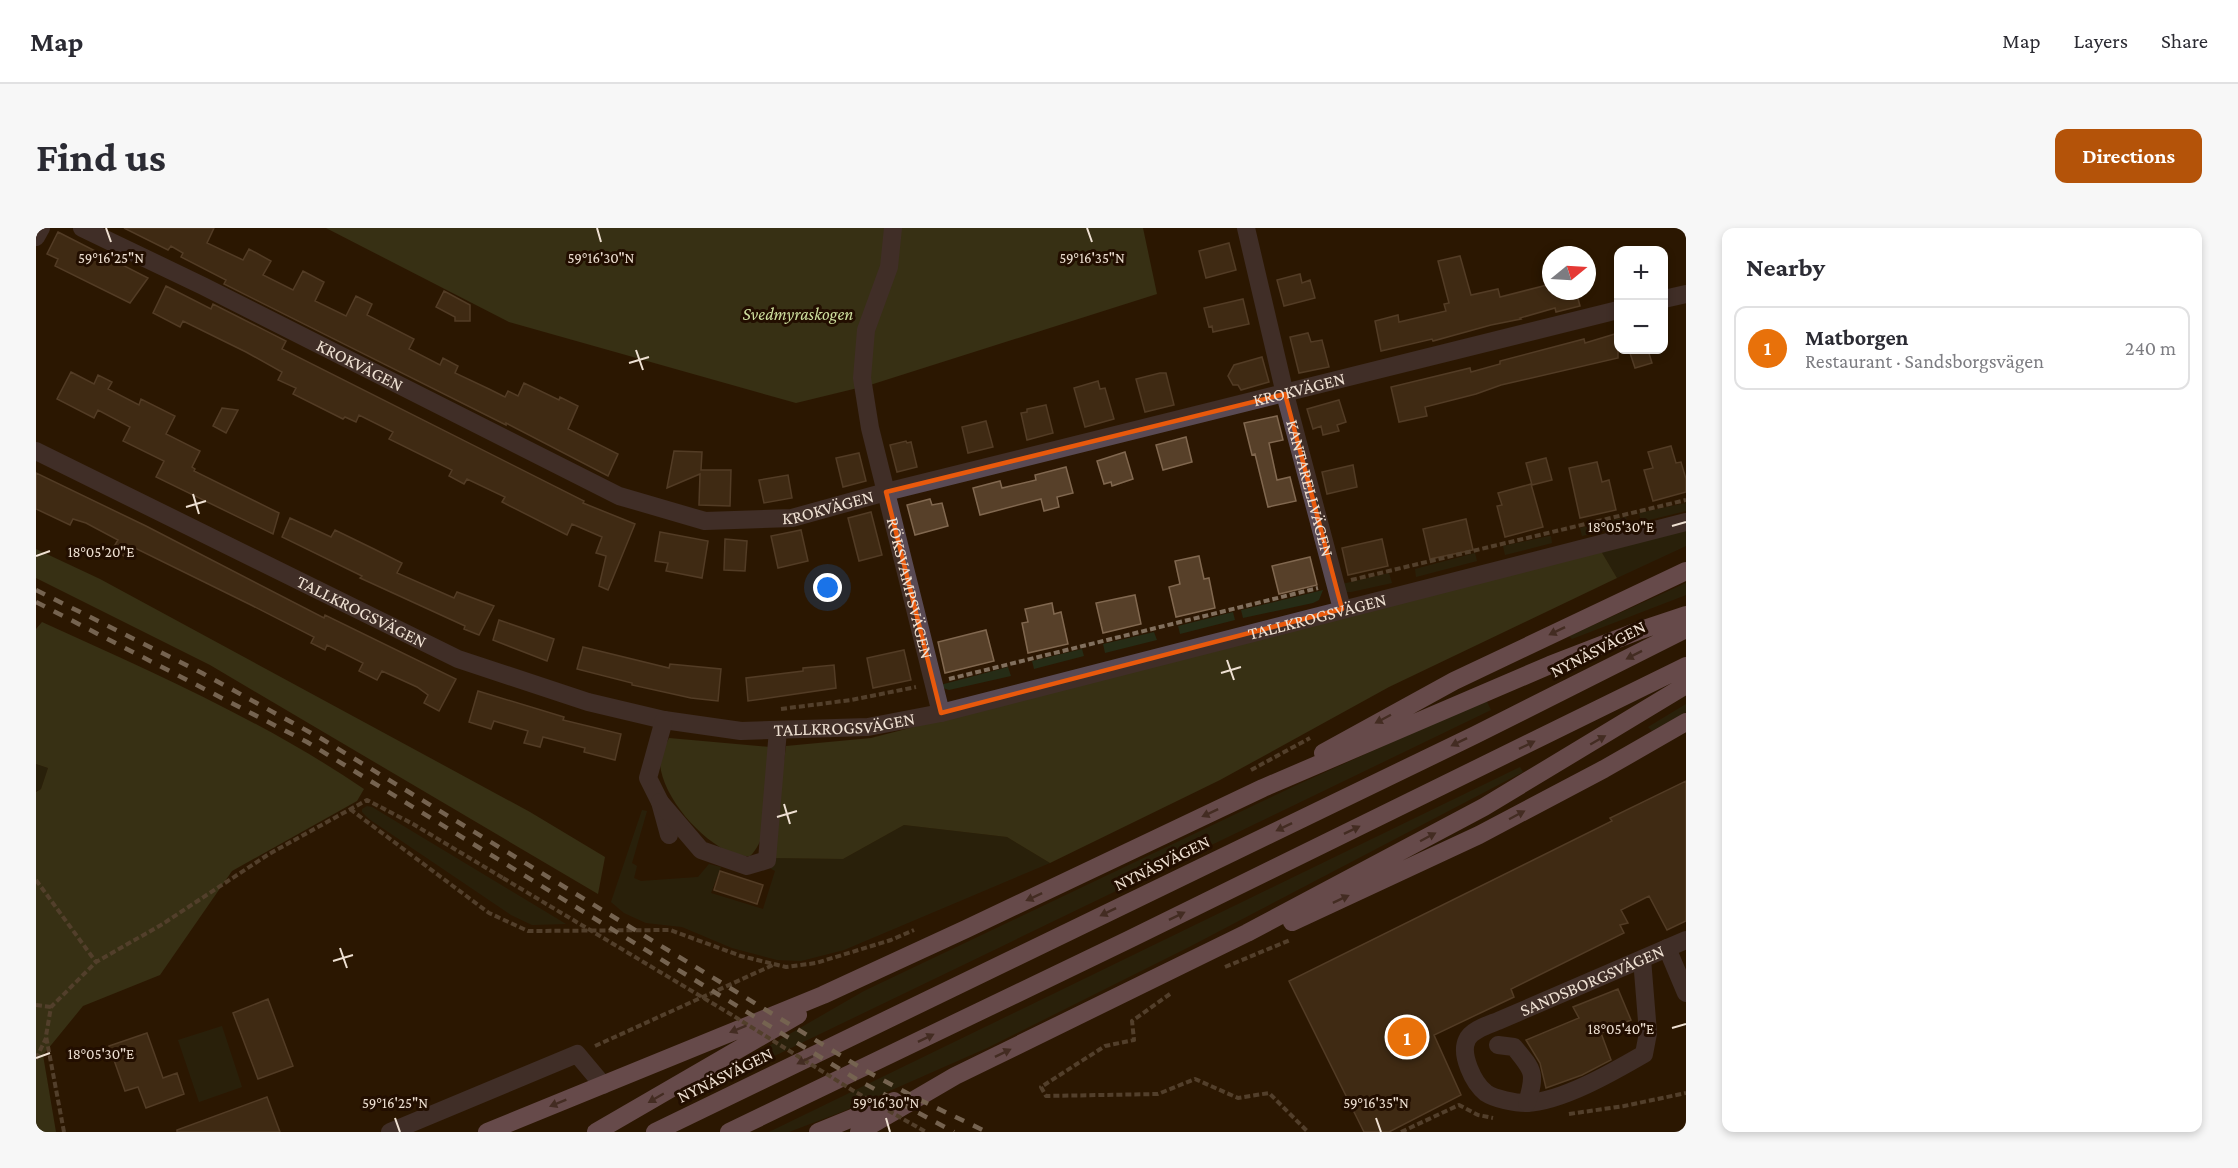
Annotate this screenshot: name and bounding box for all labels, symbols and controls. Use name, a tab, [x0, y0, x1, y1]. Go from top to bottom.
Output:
text: Map	[30, 26, 83, 57]
text: Map	[2002, 29, 2041, 53]
text: Layers	[2074, 29, 2128, 53]
text: Share	[2161, 29, 2208, 53]
button: Directions	[2055, 129, 2202, 183]
text: Find us	[36, 133, 166, 180]
north arrow	[1542, 246, 1596, 300]
map controls	[1614, 246, 1668, 354]
button: +	[1614, 246, 1668, 300]
text: 59°16'25"N	[78, 250, 144, 266]
text: 59°16'30"N	[568, 250, 635, 266]
text: 59°16'35"N	[1059, 250, 1125, 266]
text: Nearby	[1746, 253, 1825, 282]
button: −	[1614, 300, 1668, 354]
park label: Svedmyraskogen	[743, 304, 853, 324]
text: Matborgen	[1805, 325, 1908, 350]
street label: KROKVÄGEN	[313, 335, 407, 396]
text: 1	[1764, 337, 1771, 359]
text: 240 m	[2125, 337, 2176, 359]
text: Restaurant · Sandsborgsvägen	[1805, 350, 2044, 372]
street label: KROKVÄGEN	[1251, 368, 1347, 410]
street label: KANTARELLVÄGEN	[1282, 417, 1338, 559]
street label: KROKVÄGEN	[782, 486, 876, 528]
street label: RÖKSVAMPSVÄGEN	[883, 515, 937, 661]
text: 18°05'30"E	[1588, 519, 1654, 535]
text: 18°05'20"E	[68, 544, 134, 560]
street label: TALLKROGSVÄGEN	[293, 571, 430, 652]
your location	[813, 573, 842, 602]
street label: TALLKROGSVÄGEN	[1246, 589, 1389, 644]
street label: NYNÄSVÄGEN	[1547, 616, 1649, 682]
one-way arrow	[1548, 627, 1565, 636]
one-way arrow	[1625, 650, 1642, 660]
street label: TALLKROGSVÄGEN	[773, 708, 917, 740]
one-way arrow	[1374, 714, 1391, 724]
one-way arrow	[1590, 735, 1607, 745]
one-way arrow	[1451, 738, 1468, 747]
one-way arrow	[1519, 740, 1536, 749]
one-way arrow	[1201, 808, 1218, 817]
one-way arrow	[1509, 810, 1526, 820]
one-way arrow	[1275, 823, 1292, 832]
one-way arrow	[1344, 826, 1361, 835]
street label: NYNÄSVÄGEN	[1111, 831, 1213, 895]
one-way arrow	[1420, 832, 1437, 841]
one-way arrow	[1025, 892, 1042, 901]
one-way arrow	[1332, 895, 1349, 904]
one-way arrow	[1100, 908, 1117, 917]
one-way arrow	[1169, 911, 1186, 921]
street label: SANDSBORGSVÄGEN	[1517, 941, 1667, 1020]
pin: 1	[1388, 1014, 1426, 1060]
text: 18°05'40"E	[1588, 1021, 1654, 1037]
one-way arrow	[729, 1024, 747, 1034]
one-way arrow	[917, 1033, 934, 1042]
street label: NYNÄSVÄGEN	[674, 1043, 776, 1107]
text: 18°05'30"E	[68, 1046, 134, 1062]
one-way arrow	[994, 1049, 1011, 1058]
one-way arrow	[797, 1055, 814, 1064]
one-way arrow	[647, 1093, 664, 1103]
text: 59°16'25"N	[362, 1095, 428, 1111]
text: 59°16'30"N	[853, 1095, 920, 1111]
text: 59°16'35"N	[1343, 1095, 1409, 1111]
one-way arrow	[549, 1099, 567, 1108]

